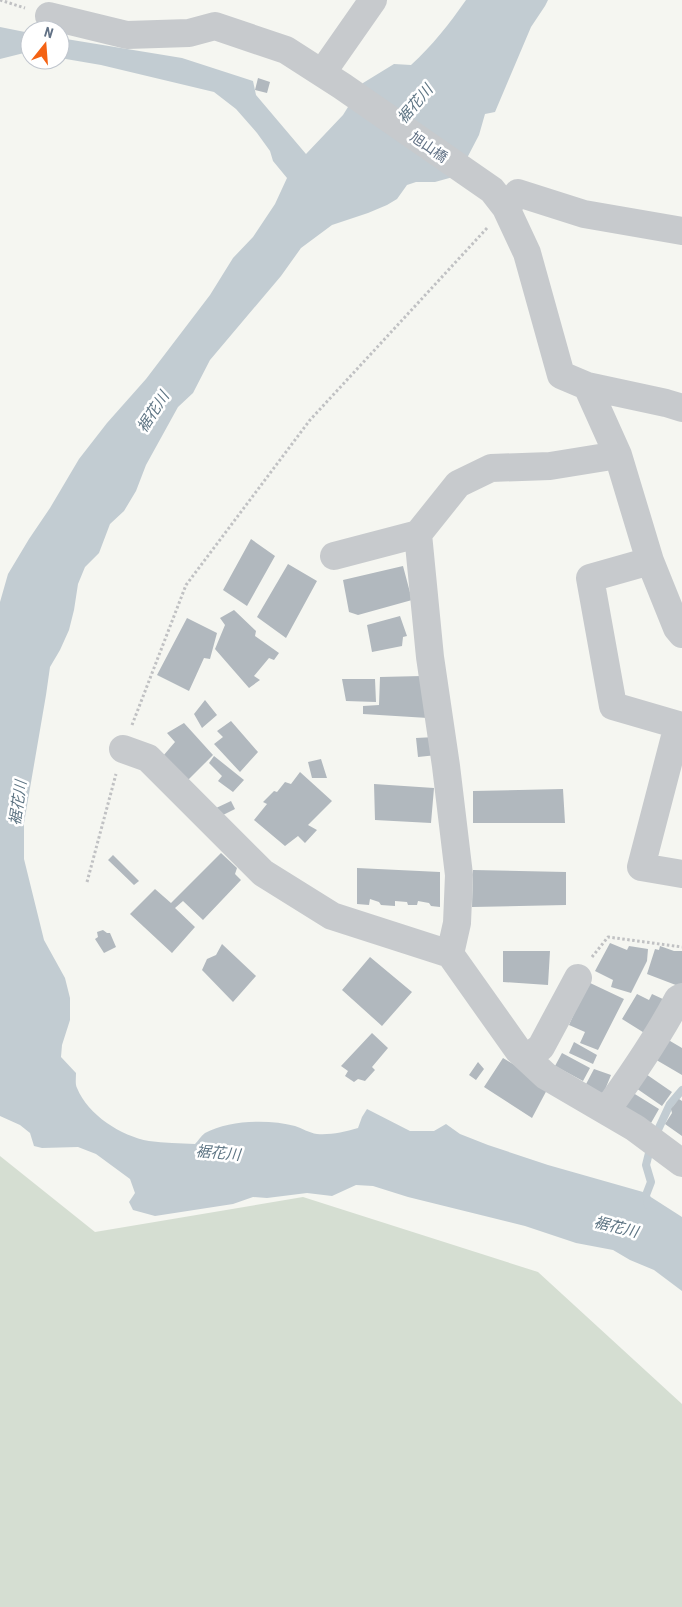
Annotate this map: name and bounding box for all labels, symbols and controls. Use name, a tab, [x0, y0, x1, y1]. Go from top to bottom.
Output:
north arrow	[20, 20, 70, 70]
text: N	[42, 24, 55, 41]
water label: 裾花川	[394, 79, 438, 127]
street label: 旭山橋	[407, 128, 451, 166]
water label: 裾花川	[133, 387, 174, 436]
water label: 裾花川	[6, 777, 30, 827]
water label: 裾花川	[195, 1142, 243, 1164]
water label: 裾花川	[592, 1213, 642, 1242]

